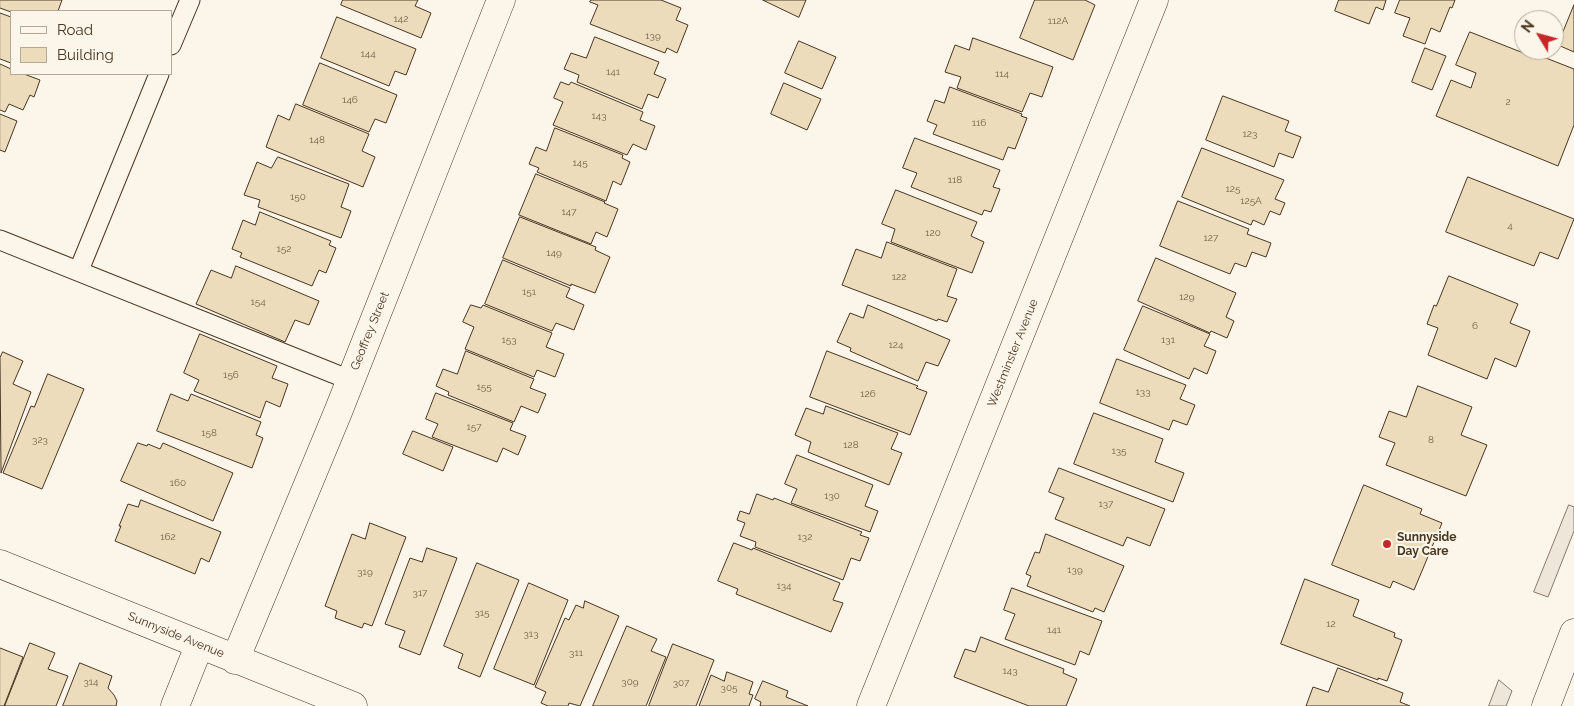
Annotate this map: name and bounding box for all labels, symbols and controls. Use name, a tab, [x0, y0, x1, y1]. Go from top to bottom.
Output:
legend	[10, 10, 172, 75]
north arrow	[1514, 10, 1564, 60]
house number: 142	[394, 13, 408, 25]
house number: 112A	[1048, 15, 1068, 27]
text: N	[1518, 17, 1537, 36]
text: Road	[57, 21, 93, 39]
house number: 139	[645, 30, 661, 42]
text: Building	[57, 46, 114, 64]
house number: 144	[360, 48, 376, 60]
house number: 141	[606, 66, 620, 78]
house number: 114	[995, 68, 1009, 80]
house number: 146	[342, 94, 358, 106]
house number: 2	[1505, 96, 1511, 108]
house number: 143	[591, 110, 607, 122]
house number: 116	[972, 117, 986, 129]
house number: 123	[1243, 128, 1257, 140]
house number: 148	[309, 134, 325, 146]
house number: 145	[572, 157, 588, 169]
house number: 118	[948, 174, 962, 186]
house number: 125	[1226, 183, 1240, 195]
house number: 150	[290, 191, 306, 203]
house number: 125A	[1240, 195, 1262, 207]
house number: 147	[561, 206, 577, 218]
house number: 4	[1507, 220, 1513, 232]
house number: 120	[925, 227, 941, 239]
house number: 127	[1204, 232, 1218, 244]
house number: 152	[277, 243, 291, 255]
house number: 149	[546, 247, 562, 259]
house number: 122	[892, 271, 906, 283]
house number: 151	[522, 286, 536, 298]
street label: Geoffrey Street	[348, 290, 392, 372]
house number: 129	[1179, 291, 1195, 303]
house number: 154	[250, 296, 266, 308]
street label: Westminster Avenue	[985, 297, 1041, 409]
house number: 6	[1472, 320, 1478, 332]
house number: 153	[501, 334, 517, 346]
house number: 131	[1161, 334, 1175, 346]
house number: 124	[889, 339, 903, 351]
house number: 156	[223, 369, 239, 381]
house number: 155	[476, 381, 492, 393]
house number: 133	[1136, 386, 1150, 398]
house number: 126	[860, 388, 876, 400]
house number: 157	[466, 421, 482, 433]
house number: 158	[201, 427, 217, 439]
house number: 323	[32, 434, 48, 446]
house number: 8	[1428, 434, 1434, 446]
house number: 128	[843, 439, 859, 451]
house number: 135	[1111, 445, 1127, 457]
house number: 160	[170, 477, 186, 489]
house number: 130	[824, 490, 840, 502]
house number: 137	[1099, 498, 1113, 510]
place label: Sunnyside Day Care	[1397, 530, 1456, 558]
house number: 162	[160, 531, 176, 543]
house number: 132	[798, 531, 812, 543]
marker: Sunnyside Day Care	[1381, 538, 1393, 550]
house number: 139	[1067, 564, 1083, 576]
house number: 319	[357, 566, 373, 578]
house number: 134	[776, 580, 792, 592]
house number: 317	[413, 587, 427, 599]
house number: 315	[474, 607, 490, 619]
street label: Sunnyside Avenue	[126, 609, 226, 661]
house number: 12	[1326, 618, 1336, 630]
house number: 141	[1047, 624, 1061, 636]
house number: 313	[524, 628, 538, 640]
house number: 311	[569, 647, 583, 659]
house number: 143	[1002, 665, 1018, 677]
house number: 314	[83, 676, 99, 688]
house number: 309	[621, 676, 639, 688]
house number: 307	[673, 677, 689, 689]
house number: 305	[721, 682, 737, 694]

